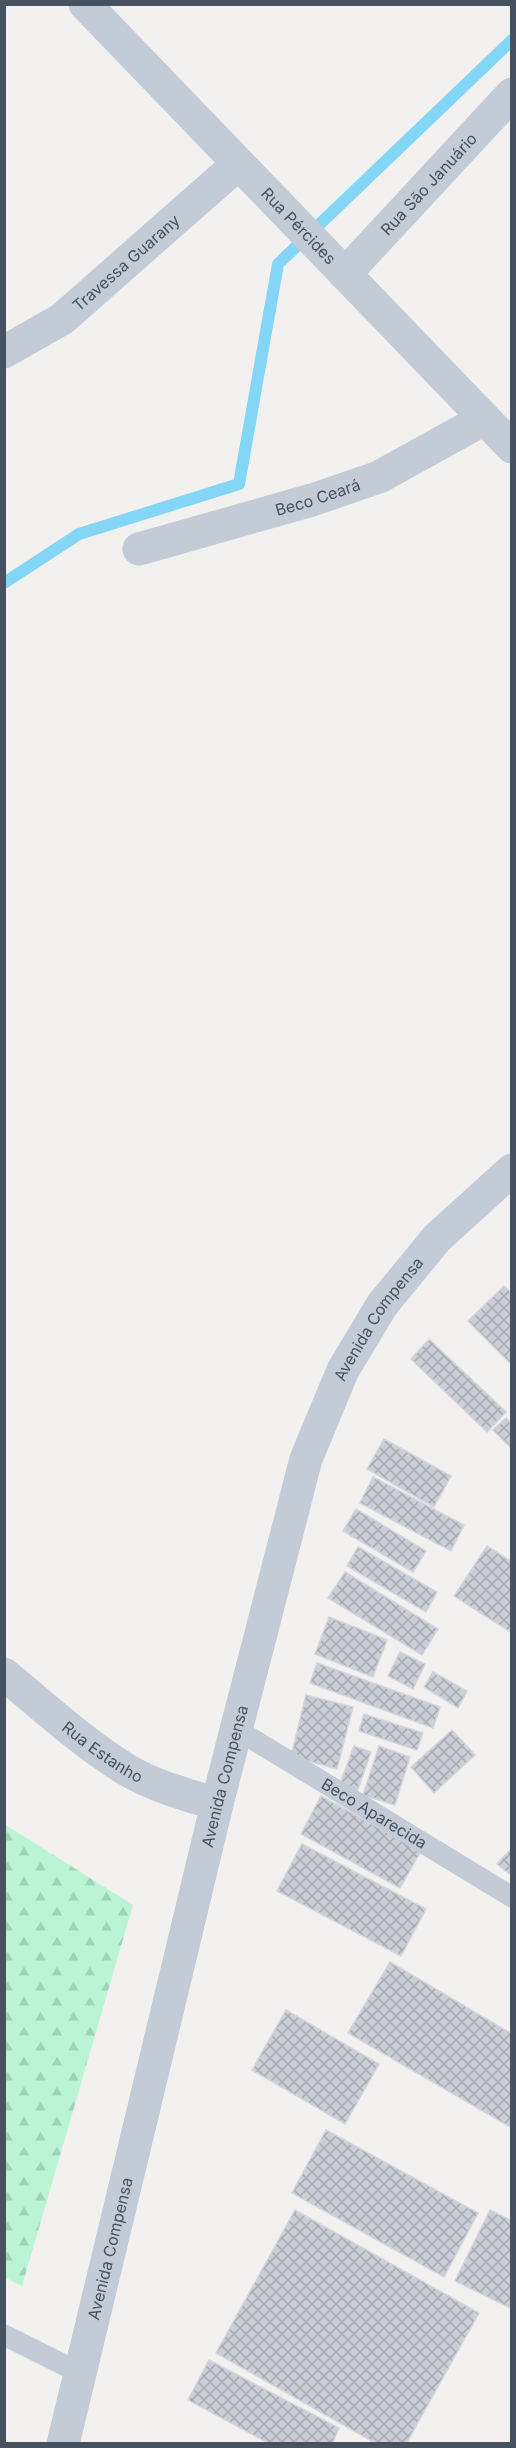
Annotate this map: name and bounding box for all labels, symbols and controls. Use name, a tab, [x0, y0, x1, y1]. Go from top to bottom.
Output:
street label: Rua São Januário	[376, 129, 481, 239]
street label: Rua Pércides	[257, 183, 340, 268]
street label: Travessa Guarany	[68, 210, 184, 315]
street label: Beco Ceará	[273, 474, 363, 520]
street label: Avenida Compensa	[330, 1253, 427, 1384]
street label: Avenida Compensa	[197, 1703, 252, 1849]
street label: Rua Estanho	[58, 1717, 146, 1787]
street label: Beco Aparecida	[318, 1774, 431, 1853]
street label: Avenida Compensa	[83, 2175, 137, 2322]

